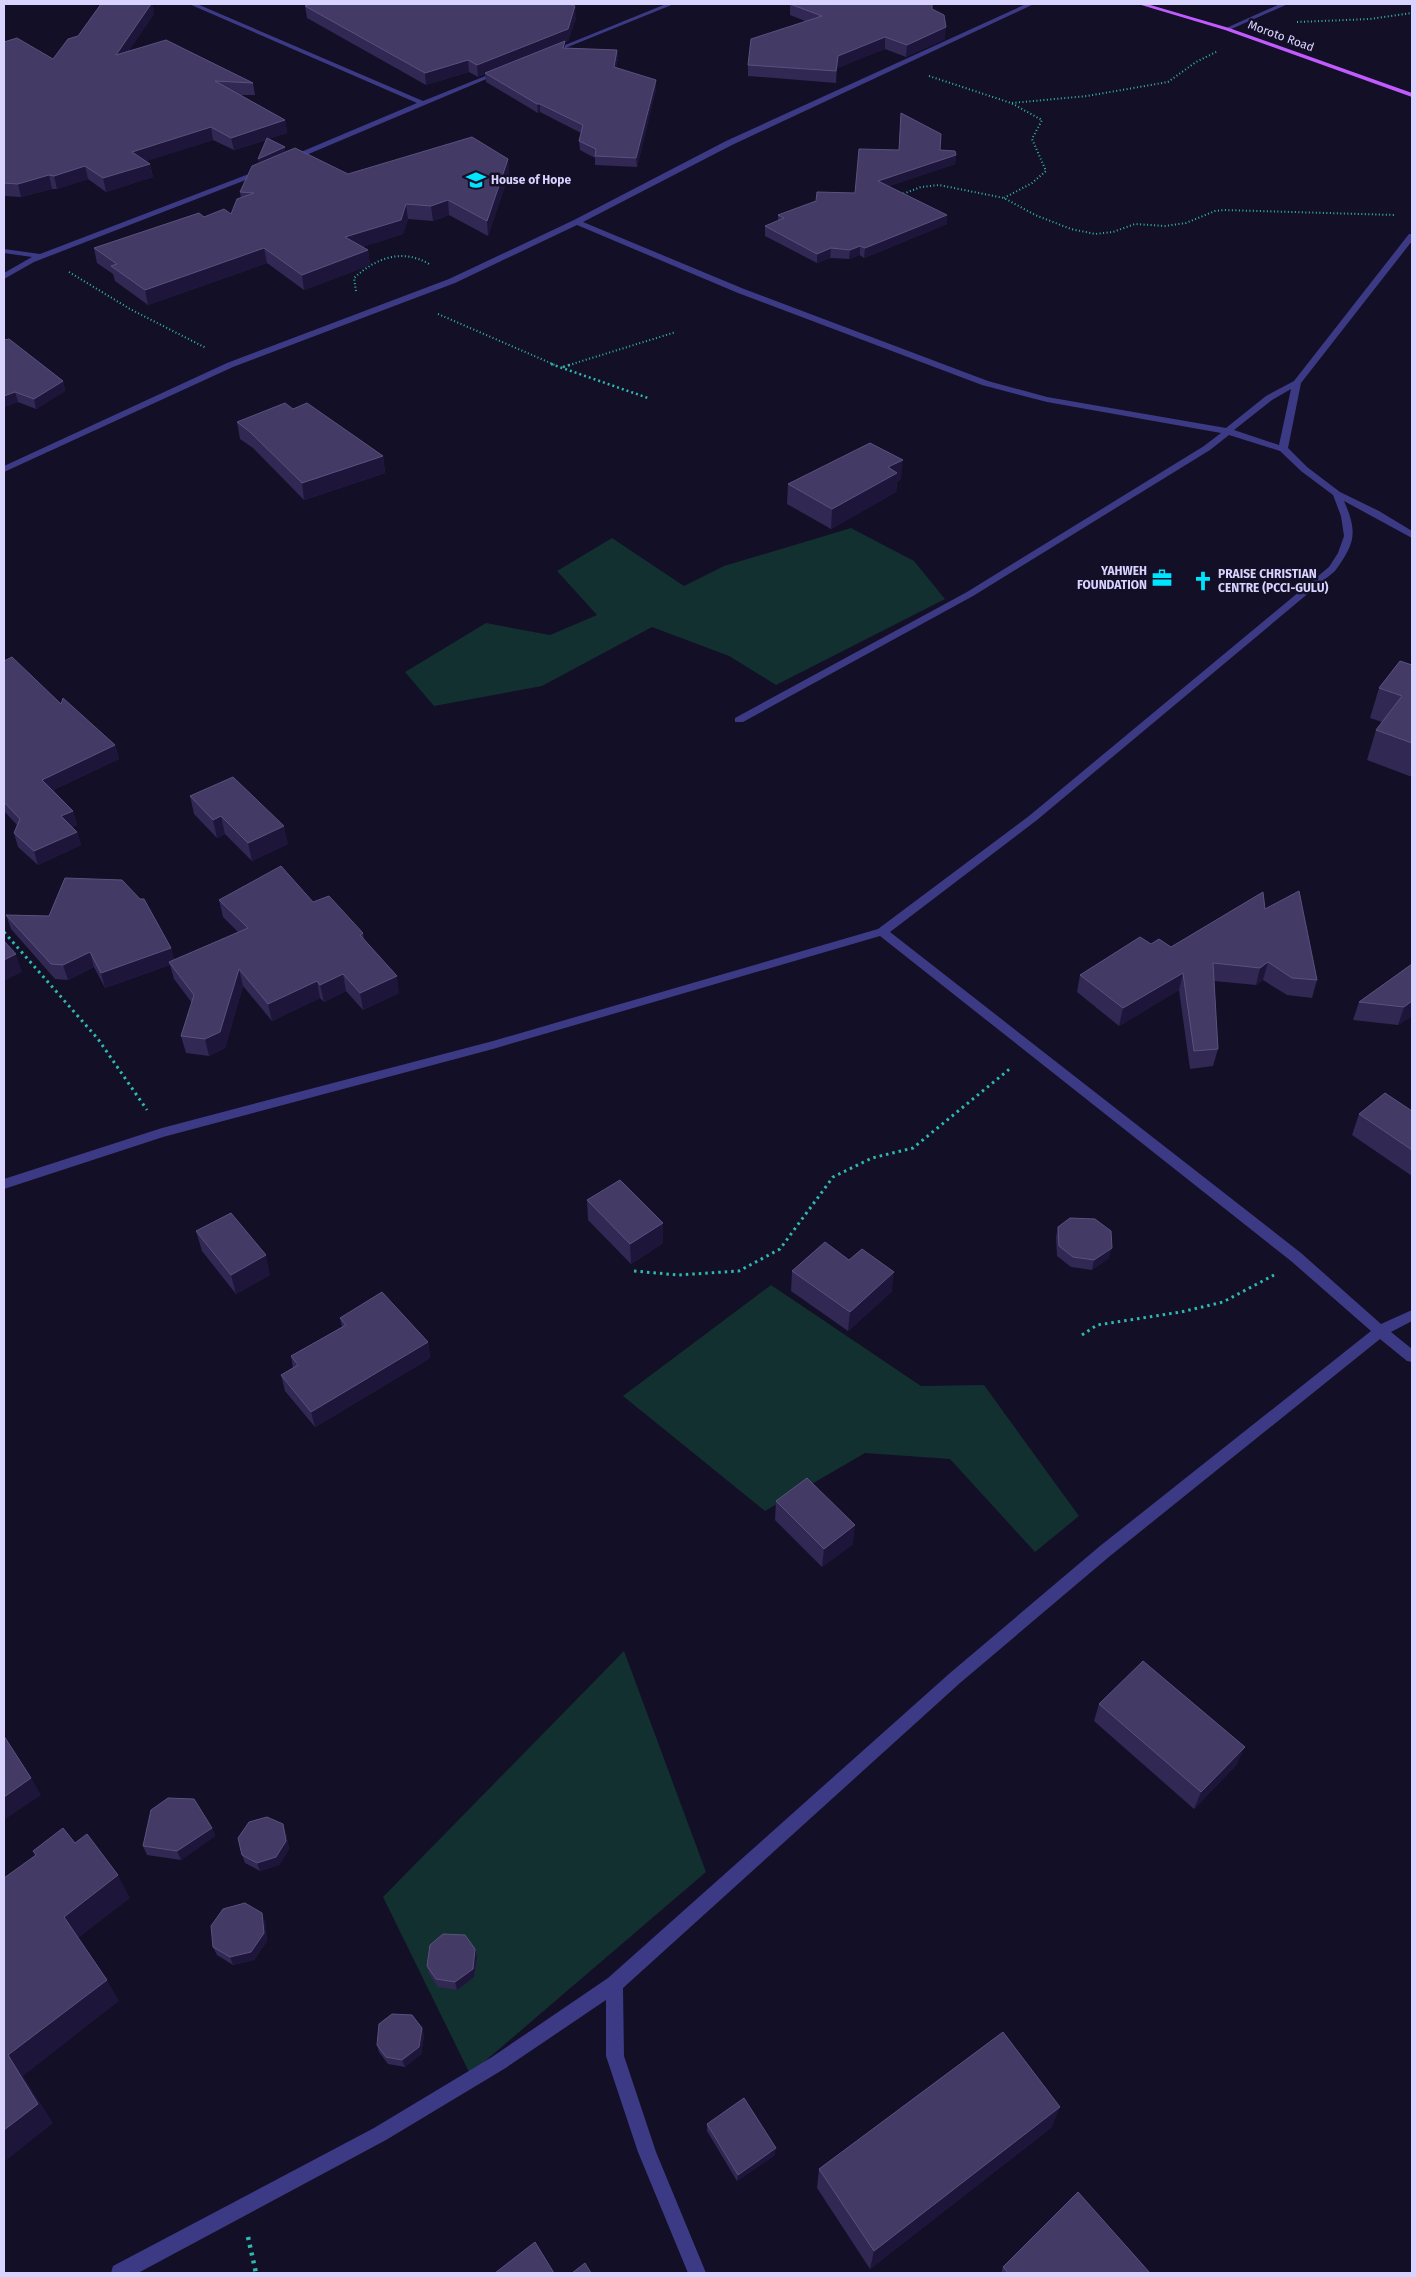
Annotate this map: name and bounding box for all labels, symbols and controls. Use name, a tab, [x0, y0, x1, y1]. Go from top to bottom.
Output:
street label: Moroto Road	[1246, 18, 1316, 54]
school or university icon: House of Hope	[465, 169, 487, 191]
place label: House of Hope	[491, 173, 571, 187]
place label: YAHWEH FOUNDATION	[1077, 564, 1147, 592]
office icon: YAHWEH FOUNDATION	[1151, 567, 1173, 589]
place label: PRAISE CHRISTIAN CENTRE (PCCI-GULU)	[1218, 567, 1328, 595]
church icon: PRAISE CHRISTIAN CENTRE (PCCI-GULU)	[1192, 570, 1214, 592]

